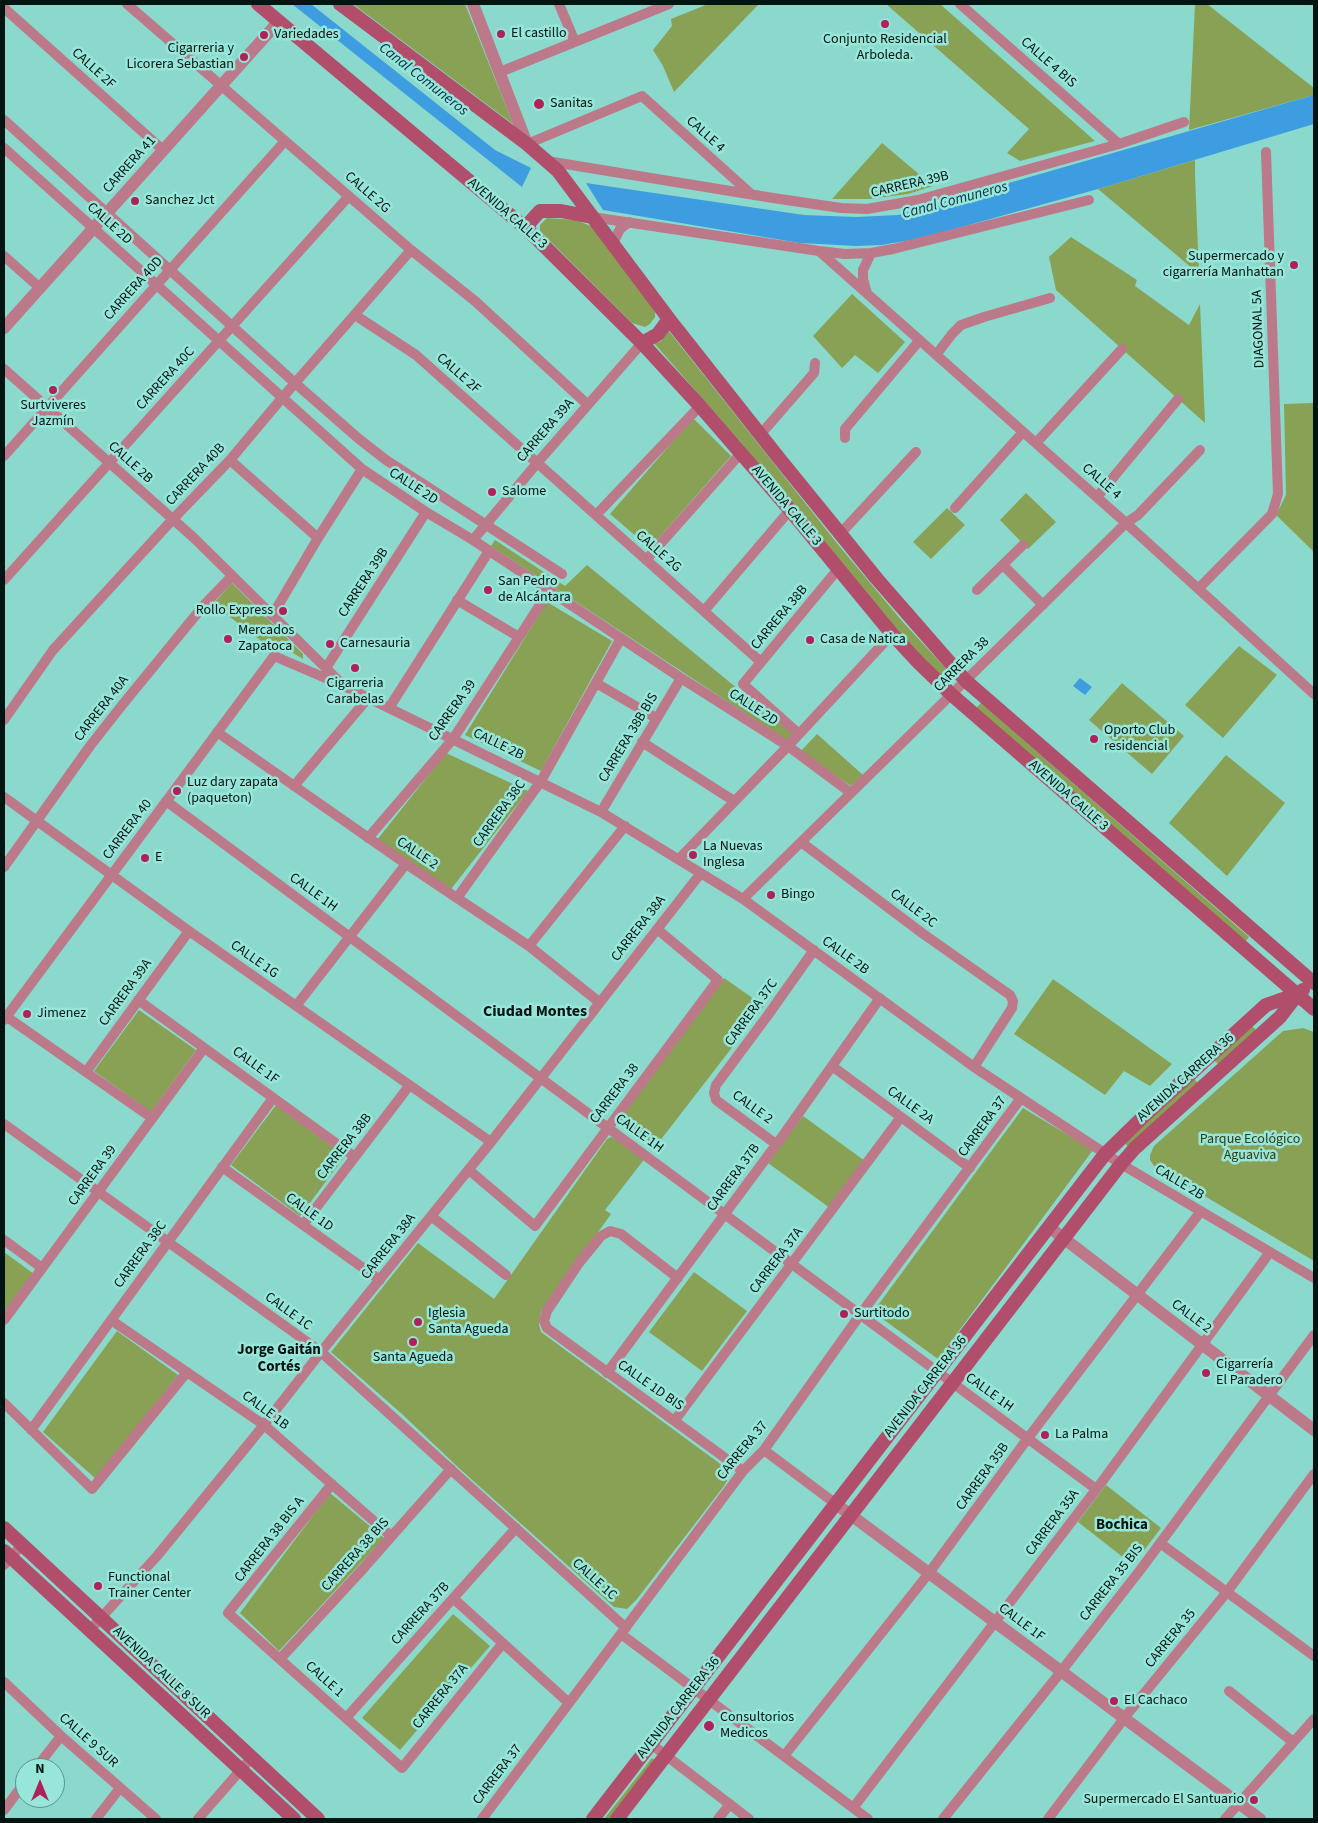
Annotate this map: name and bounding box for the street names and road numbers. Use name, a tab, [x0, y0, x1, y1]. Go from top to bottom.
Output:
street label: CALLE 4 BIS	[1017, 34, 1079, 92]
street label: CALLE 2F	[68, 45, 118, 93]
street label: CALLE 4	[682, 113, 728, 157]
street label: CARRERA 41	[100, 133, 160, 197]
street label: CARRERA 39B	[869, 168, 951, 202]
street label: CALLE 2G	[341, 169, 393, 217]
street label: AVENIDA CALLE 3	[464, 175, 550, 253]
street label: CALLE 2D	[83, 199, 135, 249]
street label: CARRERA 40D	[101, 254, 167, 324]
street label: DIAGONAL 5A	[1249, 289, 1269, 369]
street label: CARRERA 40C	[133, 344, 199, 414]
street label: CALLE 2F	[432, 350, 484, 398]
street label: CARRERA 39A	[514, 396, 578, 466]
street label: CALLE 2B	[104, 438, 156, 488]
street label: CARRERA 40B	[163, 440, 229, 510]
street label: CALLE 4	[1078, 460, 1124, 504]
street label: AVENIDA CALLE 3	[747, 462, 825, 550]
street label: CALLE 2D	[385, 465, 441, 509]
street label: CALLE 2G	[632, 528, 684, 576]
street label: CARRERA 39B	[335, 545, 393, 621]
street label: CARRERA 38B	[748, 582, 812, 654]
street label: CARRERA 38	[931, 634, 993, 696]
street label: CARRERA 40A	[71, 673, 133, 745]
street label: CARRERA 39	[426, 677, 480, 745]
street label: CALLE 2D	[725, 686, 781, 730]
street label: CARRERA 38B BIS	[596, 690, 662, 786]
street label: CALLE 2B	[470, 725, 526, 765]
street label: AVENIDA CALLE 3	[1025, 757, 1111, 835]
street label: CARRERA 38C	[470, 777, 530, 851]
street label: CARRERA 40	[100, 797, 156, 863]
street label: CALLE 2	[393, 834, 441, 874]
street label: CALLE 1H	[286, 870, 340, 916]
street label: CALLE 2C	[886, 886, 940, 932]
street label: CARRERA 38A	[608, 893, 670, 965]
street label: CALLE 2B	[818, 933, 872, 979]
street label: CALLE 1G	[227, 937, 281, 983]
street label: CARRERA 39A	[96, 956, 156, 1030]
street label: CARRERA 37C	[722, 976, 782, 1050]
street label: AVENIDA CARRERA 36	[1134, 1030, 1238, 1126]
street label: CALLE 1F	[229, 1044, 281, 1088]
street label: CARRERA 38	[587, 1061, 643, 1127]
street label: CALLE 2A	[883, 1083, 937, 1129]
street label: CALLE 2	[728, 1088, 776, 1128]
street label: CARRERA 37	[955, 1093, 1011, 1161]
street label: CARRERA 38B	[314, 1111, 376, 1183]
street label: CALLE 1H	[612, 1111, 666, 1157]
street label: CARRERA 37B	[704, 1141, 764, 1215]
street label: CARRERA 39	[65, 1142, 121, 1210]
street label: CALLE 2B	[1151, 1162, 1207, 1204]
street label: CALLE 1D	[282, 1190, 336, 1236]
street label: CARRERA 38A	[358, 1211, 420, 1283]
street label: CARRERA 38C	[111, 1218, 171, 1292]
street label: CARRERA 37A	[747, 1225, 807, 1297]
street label: CALLE 1C	[261, 1289, 315, 1335]
street label: CALLE 2	[1167, 1296, 1215, 1338]
street label: AVENIDA CARRERA 36	[881, 1333, 971, 1441]
street label: CALLE 1D BIS	[614, 1357, 686, 1415]
street label: CALLE 1H	[962, 1370, 1016, 1416]
street label: CALLE 1B	[238, 1388, 292, 1434]
street label: CARRERA 37	[714, 1418, 772, 1484]
street label: CARRERA 35B	[953, 1440, 1013, 1514]
street label: CARRERA 35A	[1023, 1487, 1083, 1559]
street label: CARRERA 38 BIS A	[231, 1494, 309, 1586]
street label: CARRERA 38 BIS	[319, 1515, 393, 1595]
street label: CARRERA 35 BIS	[1077, 1541, 1147, 1625]
street label: CALLE 1C	[568, 1556, 620, 1604]
street label: CARRERA 37B	[388, 1579, 454, 1649]
street label: CALLE 1F	[995, 1600, 1047, 1646]
street label: CARRERA 35	[1142, 1606, 1200, 1672]
street label: AVENIDA CALLE 8 SUR	[109, 1623, 213, 1723]
street label: AVENIDA CARRERA 36	[634, 1654, 724, 1762]
street label: CALLE 1	[301, 1658, 347, 1702]
street label: CARRERA 37A	[410, 1661, 472, 1733]
street label: CALLE 9 SUR	[55, 1710, 121, 1772]
street label: CARRERA 37	[470, 1742, 526, 1808]

